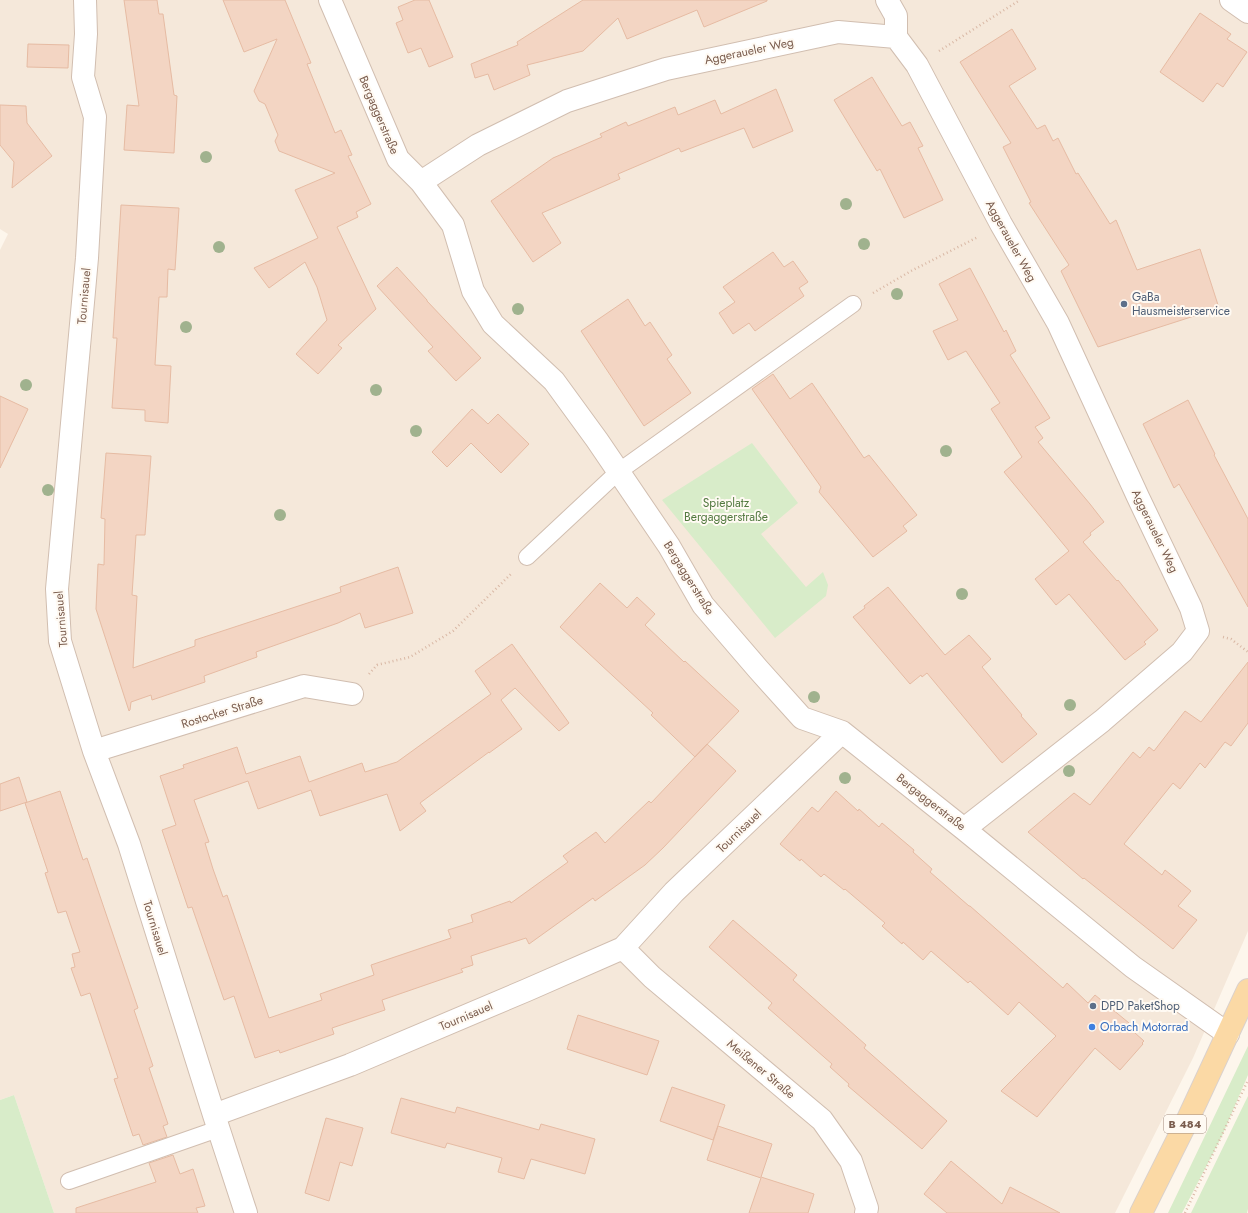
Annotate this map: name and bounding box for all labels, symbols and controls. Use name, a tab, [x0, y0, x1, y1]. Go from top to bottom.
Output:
street label: Aggeraueler Weg	[703, 33, 795, 69]
street label: Bergaggerstraße	[354, 73, 404, 157]
street label: Aggeraueler Weg	[981, 197, 1041, 285]
street label: Tournisauel	[73, 267, 95, 325]
place label: GaBa Hausmeisterservice	[1132, 288, 1230, 320]
marker: GaBa Hausmeisterservice	[1119, 299, 1129, 309]
street label: Aggeraueler Weg	[1127, 486, 1183, 576]
park label: Spieplatz Bergaggerstraße	[684, 494, 768, 526]
street label: Bergaggerstraße	[659, 538, 719, 618]
street label: Tournisauel	[50, 590, 72, 648]
street label: Rostocker Straße	[179, 691, 265, 733]
street label: Bergaggerstraße	[892, 769, 970, 835]
street label: Tournisauel	[712, 805, 766, 857]
street label: Tournisauel	[138, 898, 172, 958]
street label: Tournisauel	[436, 997, 496, 1035]
place label: DPD PaketShop	[1101, 997, 1180, 1015]
marker: DPD PaketShop	[1088, 1001, 1098, 1011]
place label: Orbach Motorrad	[1100, 1018, 1188, 1036]
marker: Orbach Motorrad	[1087, 1022, 1097, 1032]
street label: Meißener Straße	[723, 1035, 799, 1103]
road number: B 484	[1164, 1115, 1206, 1133]

